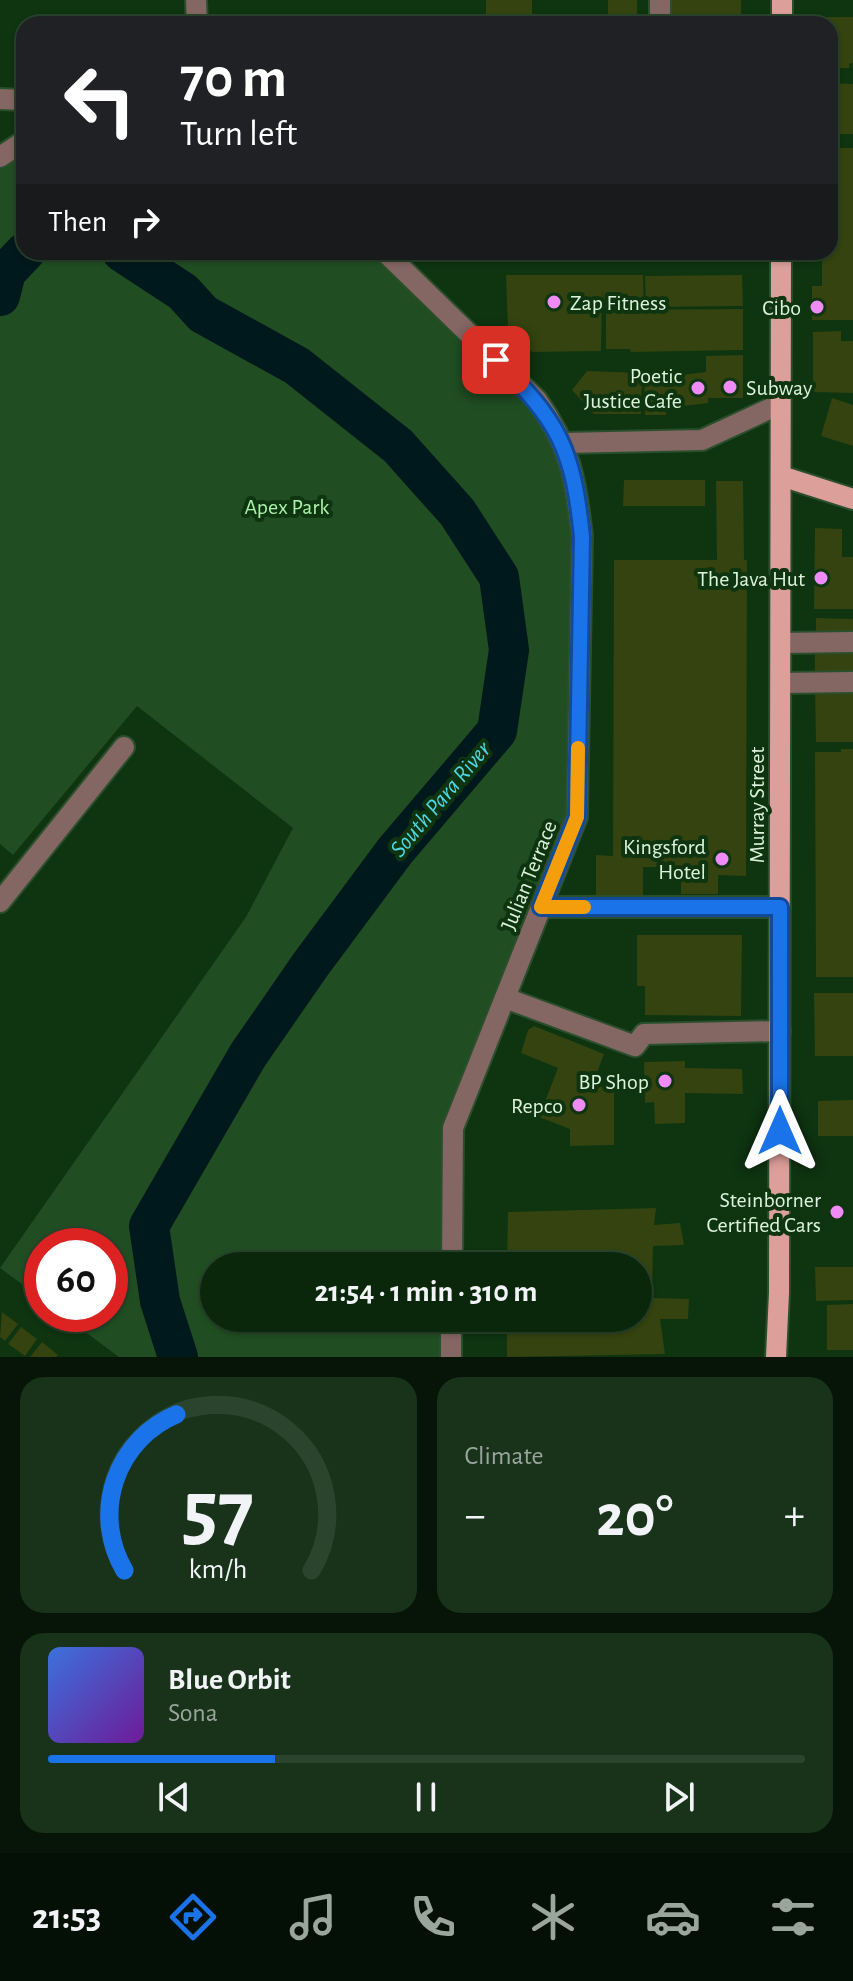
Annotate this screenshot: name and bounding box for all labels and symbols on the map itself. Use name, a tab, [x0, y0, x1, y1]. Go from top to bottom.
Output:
place label: Zap Fitness	[570, 292, 666, 314]
marker: Zap Fitness	[545, 293, 563, 311]
place label: Cibo	[762, 297, 801, 319]
marker: Cibo	[808, 298, 826, 316]
pin	[462, 326, 530, 394]
place label: Poetic Justice Cafe	[584, 365, 683, 412]
place label: Subway	[746, 377, 813, 399]
marker: Subway	[721, 378, 739, 396]
marker: Poetic Justice Cafe	[689, 379, 707, 397]
park label: Apex Park	[245, 496, 329, 518]
place label: The Java Hut	[697, 568, 805, 590]
marker: The Java Hut	[812, 569, 830, 587]
water label: South Para River	[386, 737, 496, 862]
street label: Murray Street	[746, 747, 768, 863]
street label: Julian Terrace	[497, 818, 561, 933]
place label: Kingsford Hotel	[623, 836, 706, 883]
marker: Kingsford Hotel	[713, 850, 731, 868]
place label: BP Shop	[579, 1071, 649, 1093]
marker: BP Shop	[656, 1072, 674, 1090]
position arrow	[738, 1089, 822, 1173]
place label: Repco	[511, 1095, 563, 1117]
marker: Repco	[570, 1096, 588, 1114]
place label: Steinborner Certified Cars	[706, 1189, 821, 1236]
marker: Steinborner Certified Cars	[828, 1203, 846, 1221]
speed limit sign: 60	[24, 1228, 128, 1332]

